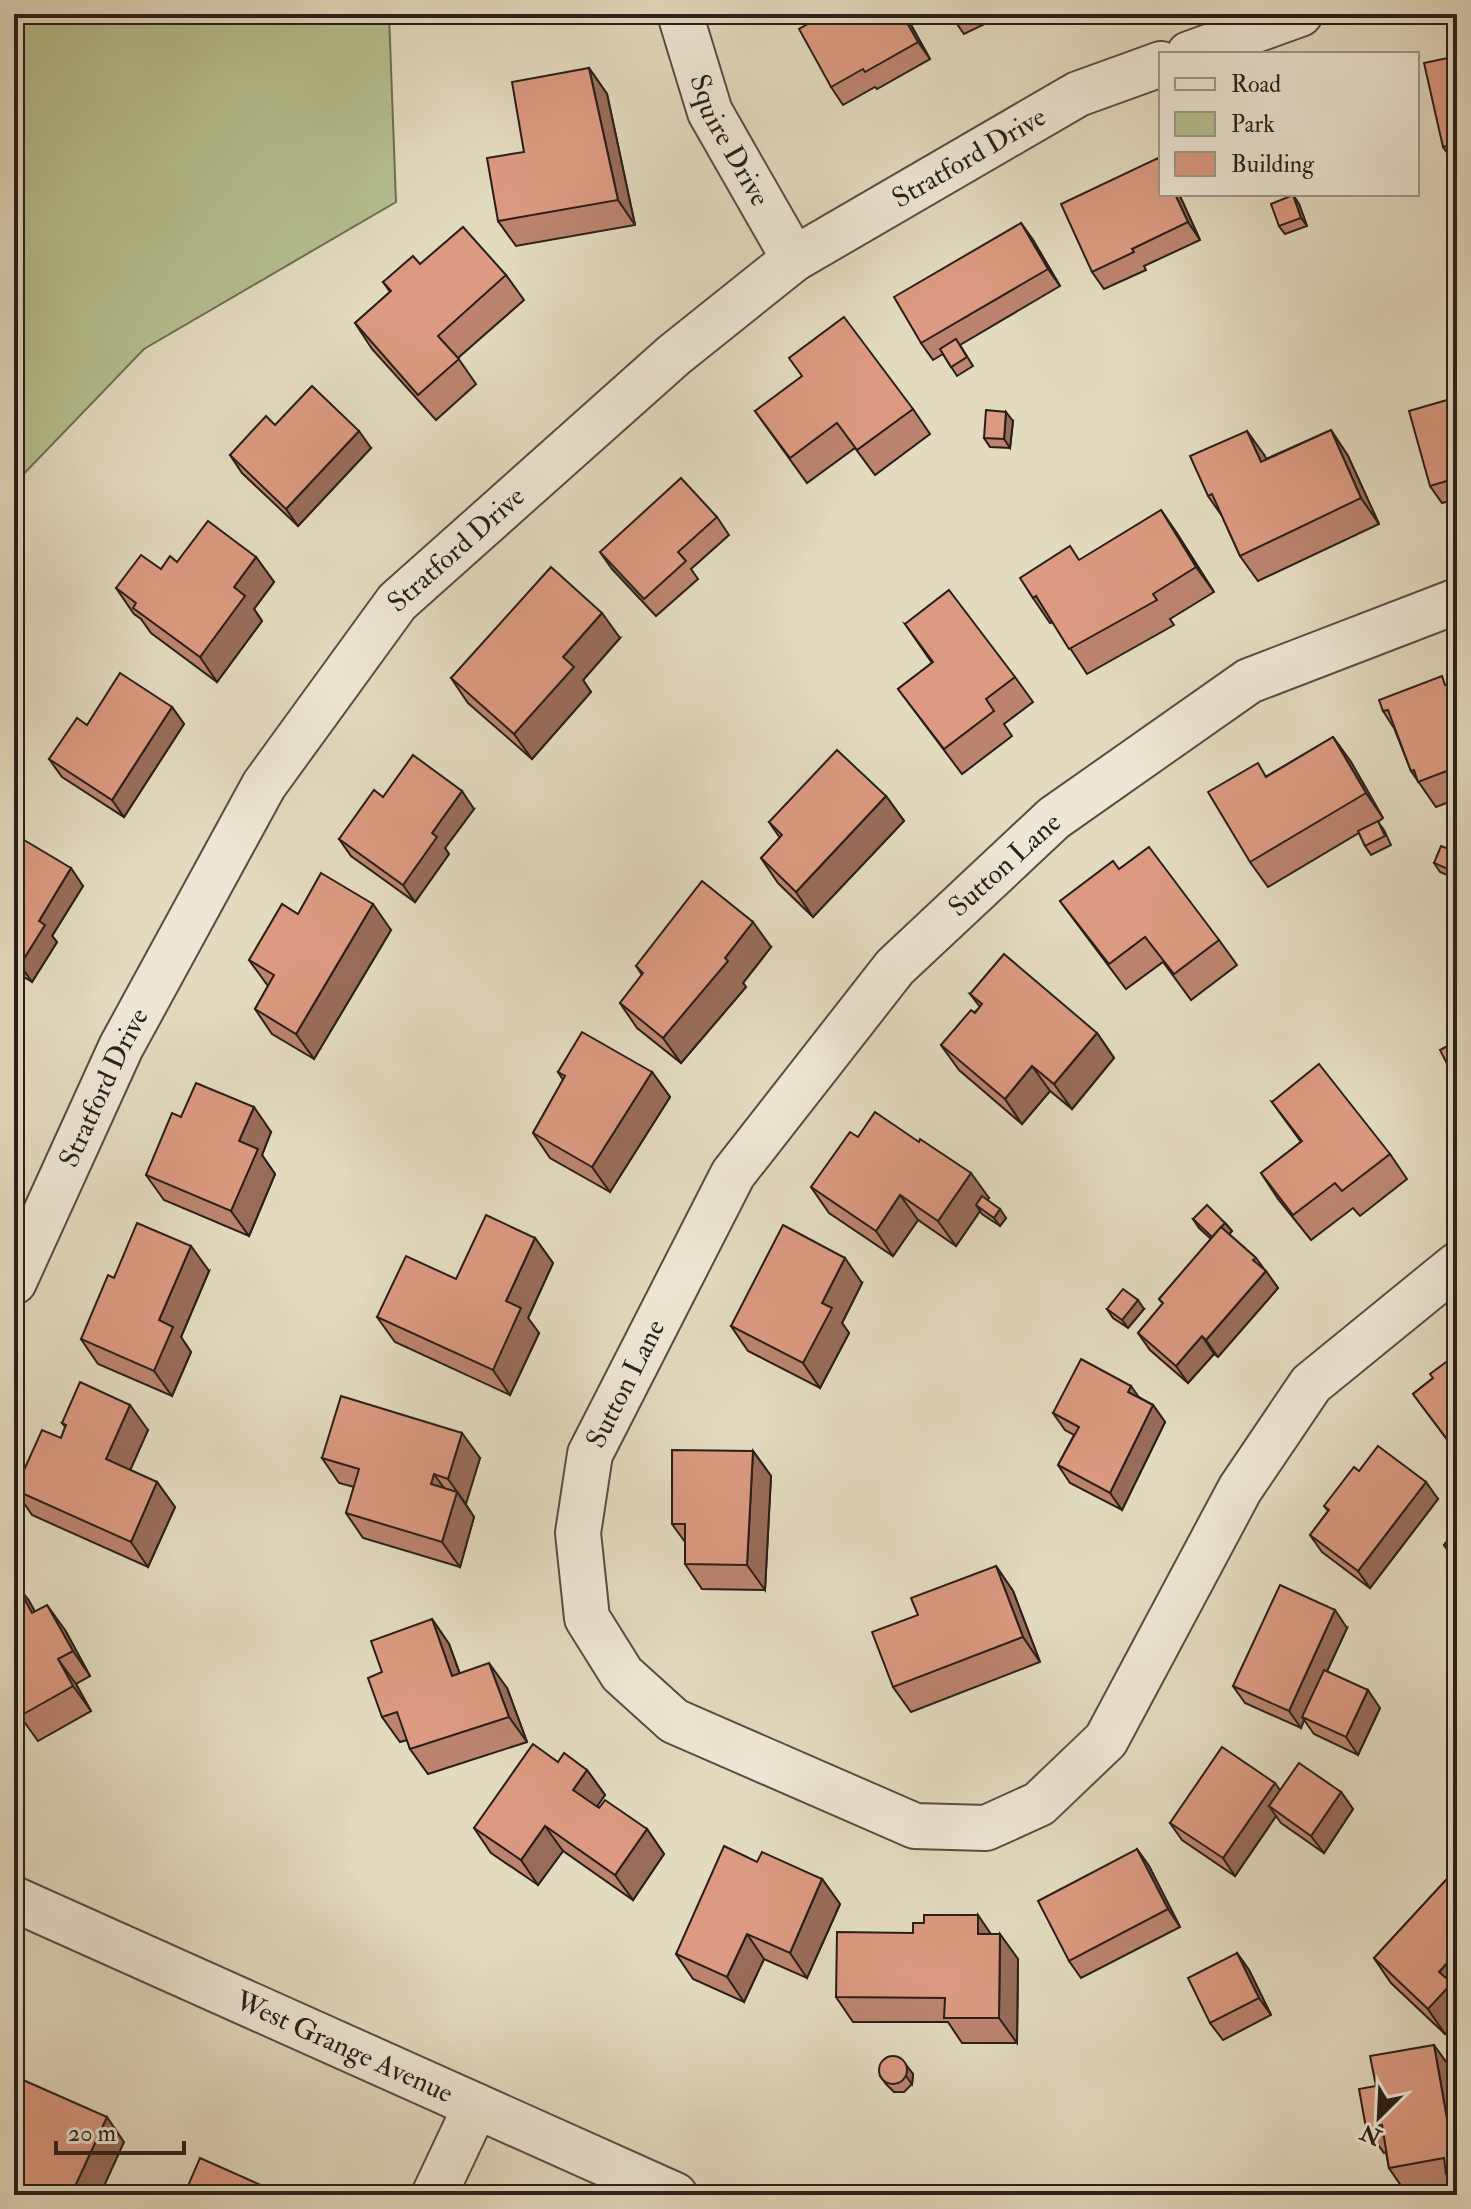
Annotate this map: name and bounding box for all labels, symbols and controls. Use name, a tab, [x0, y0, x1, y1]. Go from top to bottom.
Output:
legend	[1159, 52, 1419, 196]
text: Road	[1231, 69, 1281, 100]
street label: Squire Drive	[682, 70, 778, 213]
street label: Stratford Drive	[886, 99, 1052, 216]
text: Park	[1231, 109, 1275, 140]
text: Building	[1231, 149, 1315, 180]
street label: Stratford Drive	[380, 479, 532, 620]
street label: Sutton Lane	[941, 805, 1069, 925]
street label: Stratford Drive	[51, 1002, 157, 1173]
street label: Sutton Lane	[579, 1314, 673, 1454]
street label: West Grange Avenue	[229, 1983, 459, 2111]
north arrow	[1339, 2077, 1419, 2157]
scale bar	[56, 2105, 184, 2155]
text: N	[1356, 2117, 1387, 2152]
text: 20 m	[68, 2118, 117, 2149]

